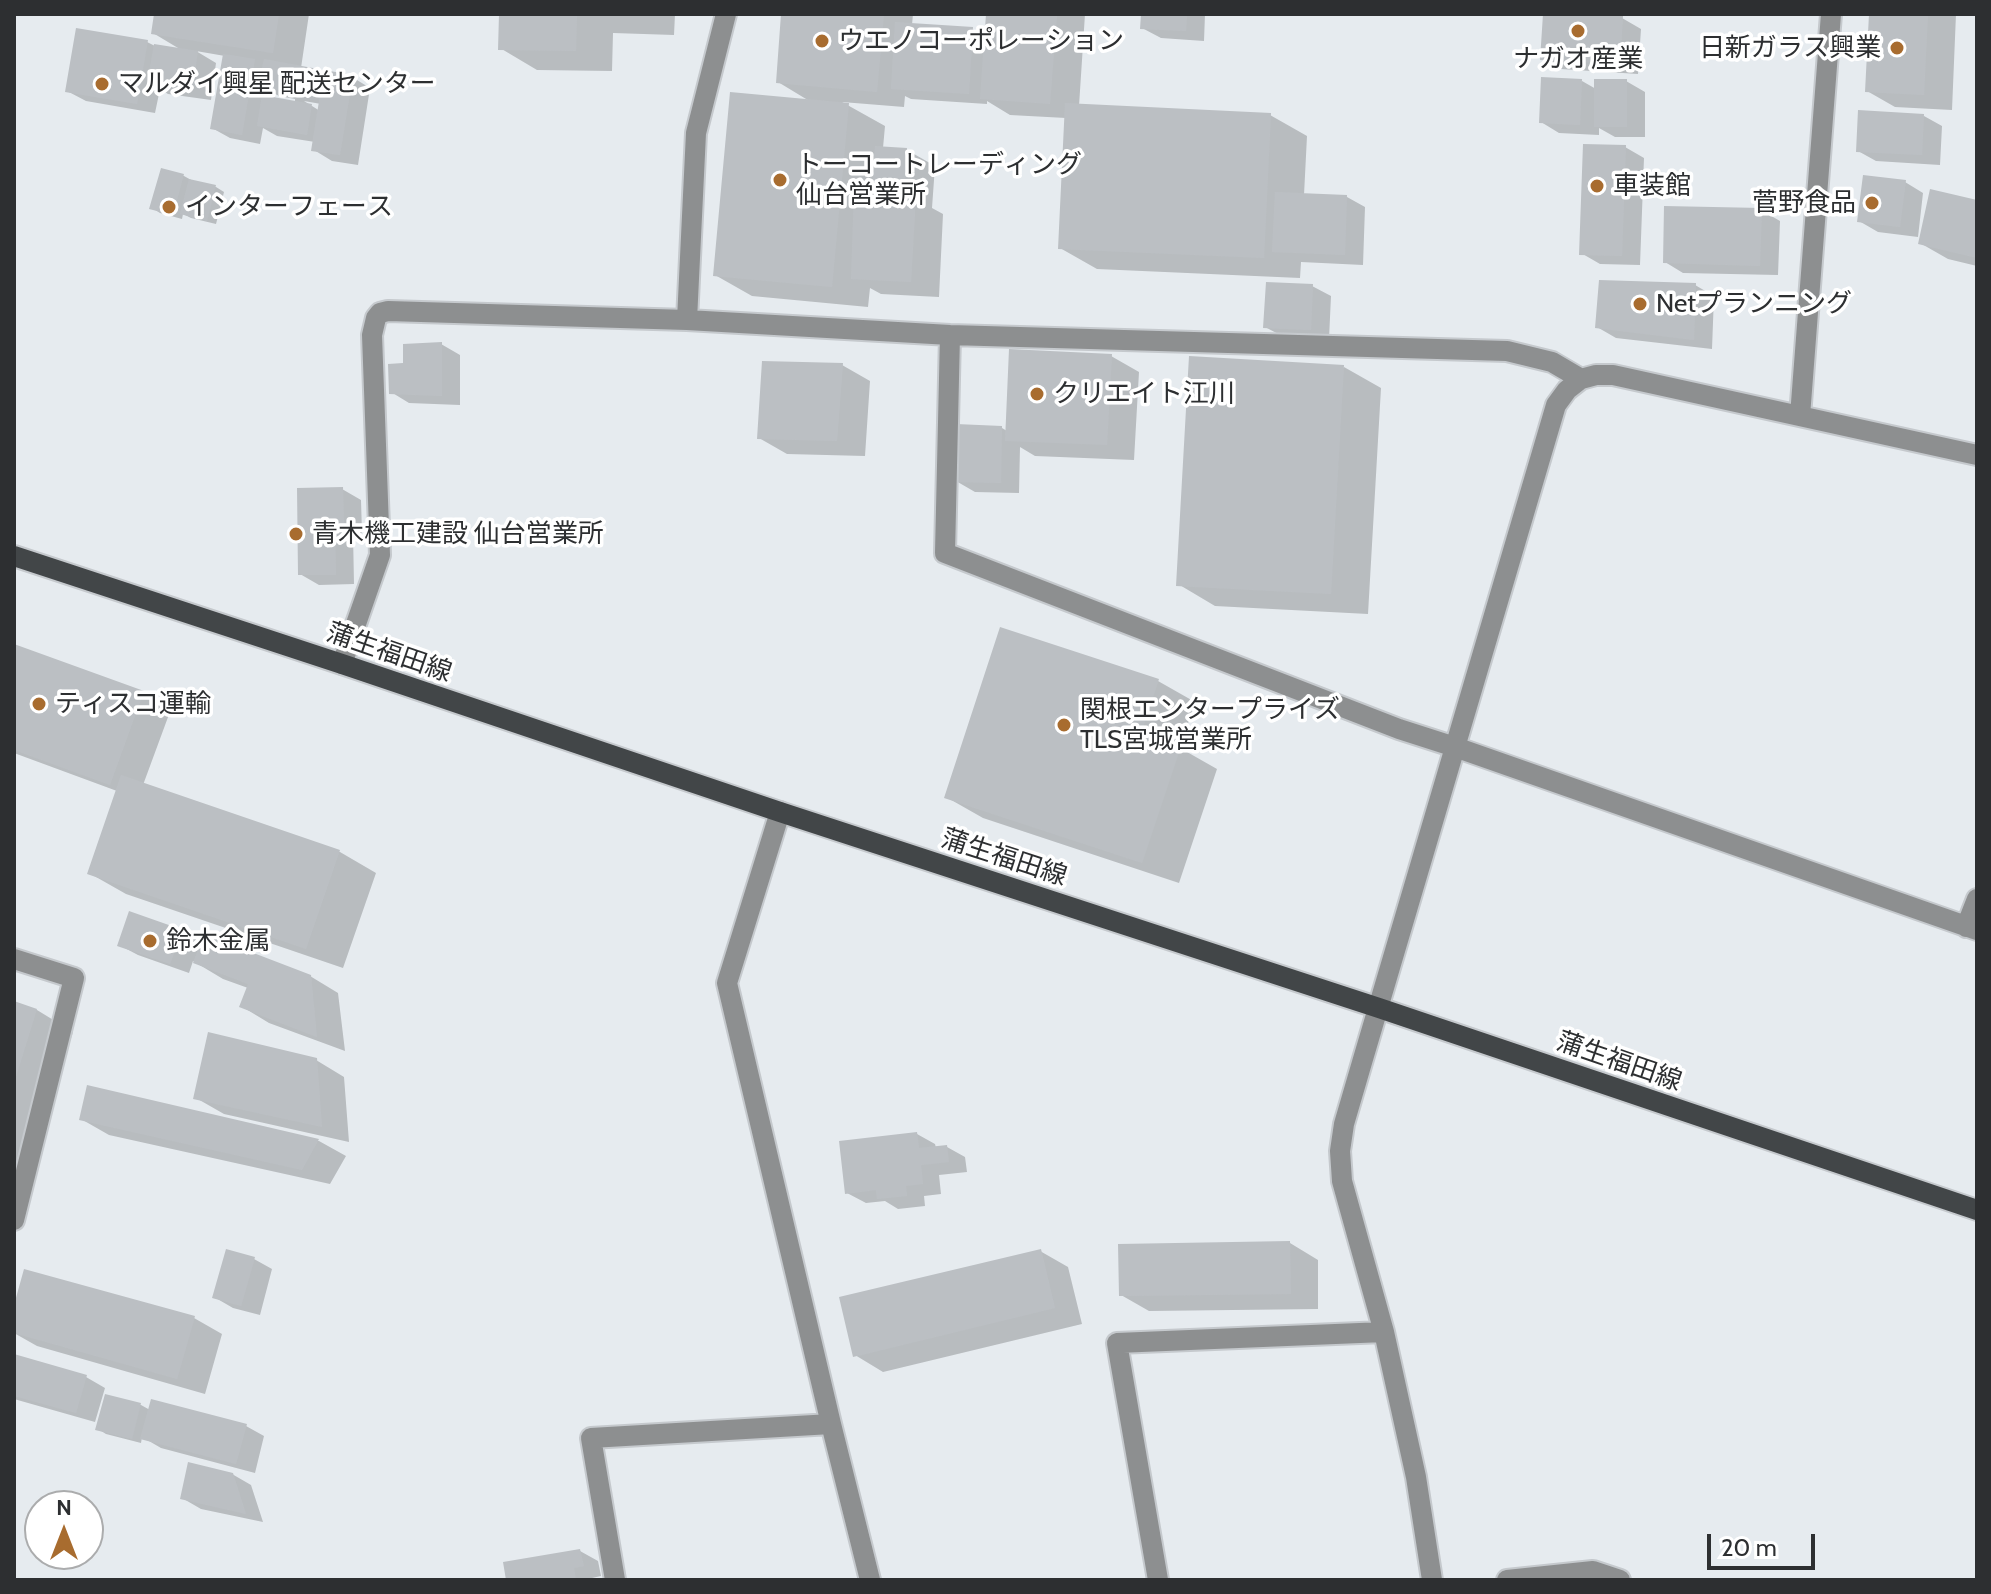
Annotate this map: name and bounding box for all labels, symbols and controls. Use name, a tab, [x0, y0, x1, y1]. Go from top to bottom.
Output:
marker: ナガオ産業	[1569, 22, 1587, 40]
place label: ウエノコーポレーション	[838, 25, 1124, 57]
marker: ウエノコーポレーション	[813, 32, 831, 50]
place label: 日新ガラス興業	[1699, 32, 1881, 64]
marker: 日新ガラス興業	[1888, 39, 1906, 57]
place label: ナガオ産業	[1513, 43, 1643, 75]
place label: マルダイ興星 配送センター	[118, 68, 436, 100]
marker: マルダイ興星 配送センター	[93, 75, 111, 93]
place label: トーコートレーディング 仙台営業所	[796, 149, 1082, 210]
place label: 車装館	[1613, 170, 1691, 202]
marker: トーコートレーディング 仙台営業所	[771, 171, 789, 189]
marker: 車装館	[1588, 177, 1606, 195]
place label: 菅野食品	[1752, 187, 1856, 219]
place label: インターフェース	[185, 191, 393, 223]
marker: 菅野食品	[1863, 194, 1881, 212]
marker: インターフェース	[160, 198, 178, 216]
place label: Netプランニング	[1656, 288, 1852, 320]
marker: Netプランニング	[1631, 295, 1649, 313]
place label: クリエイト江川	[1053, 378, 1235, 410]
marker: クリエイト江川	[1028, 385, 1046, 403]
place label: 青木機工建設 仙台営業所	[312, 518, 604, 550]
marker: 青木機工建設 仙台営業所	[287, 525, 305, 543]
street label: 蒲生福田線	[322, 617, 456, 689]
place label: ティスコ運輸	[55, 688, 211, 720]
place label: 関根エンタープライズ TLS宮城営業所	[1080, 694, 1340, 756]
marker: ティスコ運輸	[30, 695, 48, 713]
marker: 関根エンタープライズ TLS宮城営業所	[1055, 716, 1073, 734]
street label: 蒲生福田線	[937, 823, 1071, 893]
place label: 鈴木金属	[166, 925, 270, 957]
marker: 鈴木金属	[141, 932, 159, 950]
street label: 蒲生福田線	[1552, 1026, 1686, 1098]
north arrow	[24, 1490, 104, 1570]
text: N	[56, 1494, 72, 1521]
scale bar	[1711, 1518, 1819, 1568]
text: 20 m	[1721, 1533, 1777, 1562]

